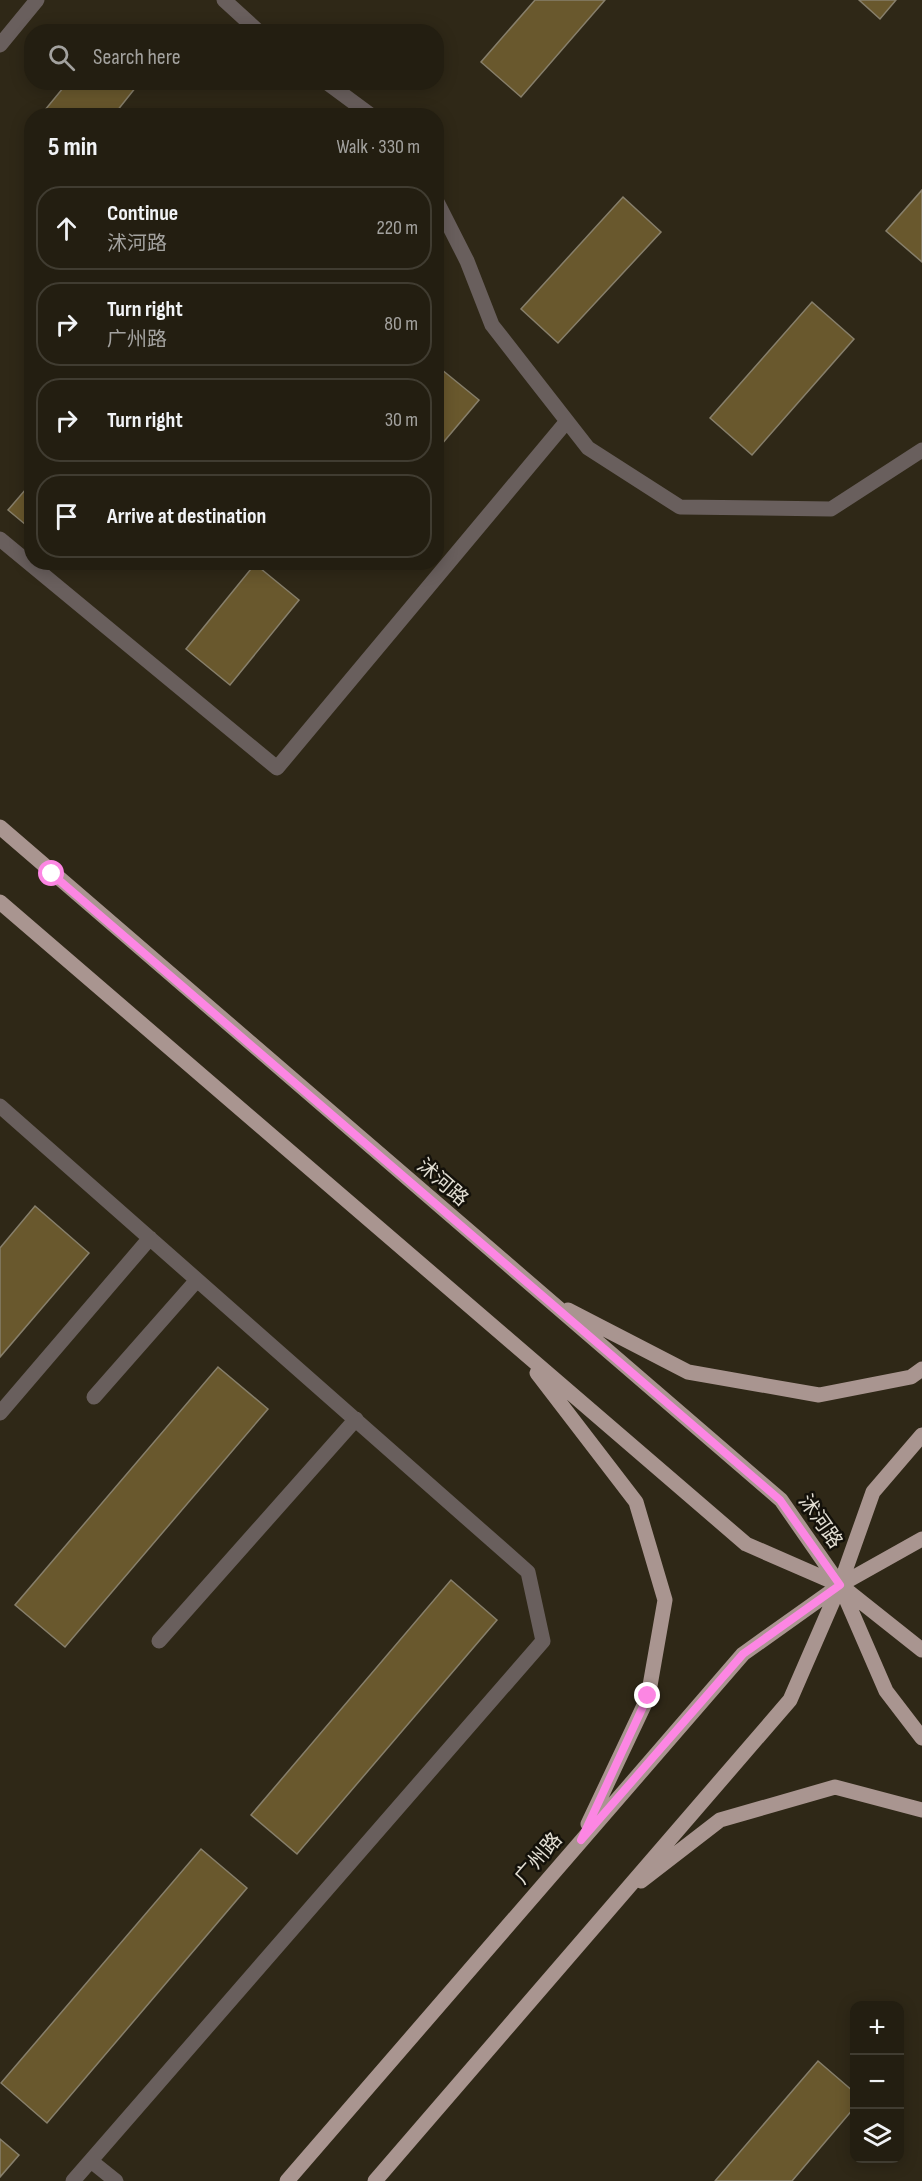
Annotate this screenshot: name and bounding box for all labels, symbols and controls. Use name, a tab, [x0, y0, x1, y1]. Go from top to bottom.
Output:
search box	[24, 24, 444, 90]
icon: search	[45, 41, 78, 74]
text: Search here	[93, 44, 180, 71]
text: 5 min	[48, 132, 98, 163]
text: Walk · 330 m	[336, 135, 420, 159]
text: Continue	[107, 200, 178, 227]
icon: ahead	[50, 212, 83, 245]
text: 220 m	[377, 216, 418, 240]
text: 沭河路	[107, 232, 167, 256]
text: Turn right	[107, 296, 183, 323]
icon: right	[50, 308, 83, 341]
text: 80 m	[384, 312, 418, 336]
text: 广州路	[107, 328, 167, 352]
icon: right	[50, 404, 83, 437]
text: Turn right	[107, 407, 183, 434]
text: 30 m	[385, 408, 418, 432]
icon: arrive	[50, 500, 83, 533]
text: Arrive at destination	[107, 503, 266, 530]
route start	[38, 860, 64, 886]
street label: 沭河路	[412, 1154, 473, 1211]
street label: 沭河路	[793, 1490, 847, 1553]
route end	[634, 1682, 660, 1708]
street label: 广州路	[510, 1828, 567, 1889]
map controls	[850, 2001, 904, 2163]
button: +	[850, 2001, 904, 2055]
button: −	[850, 2055, 904, 2109]
button: layers	[850, 2109, 904, 2163]

